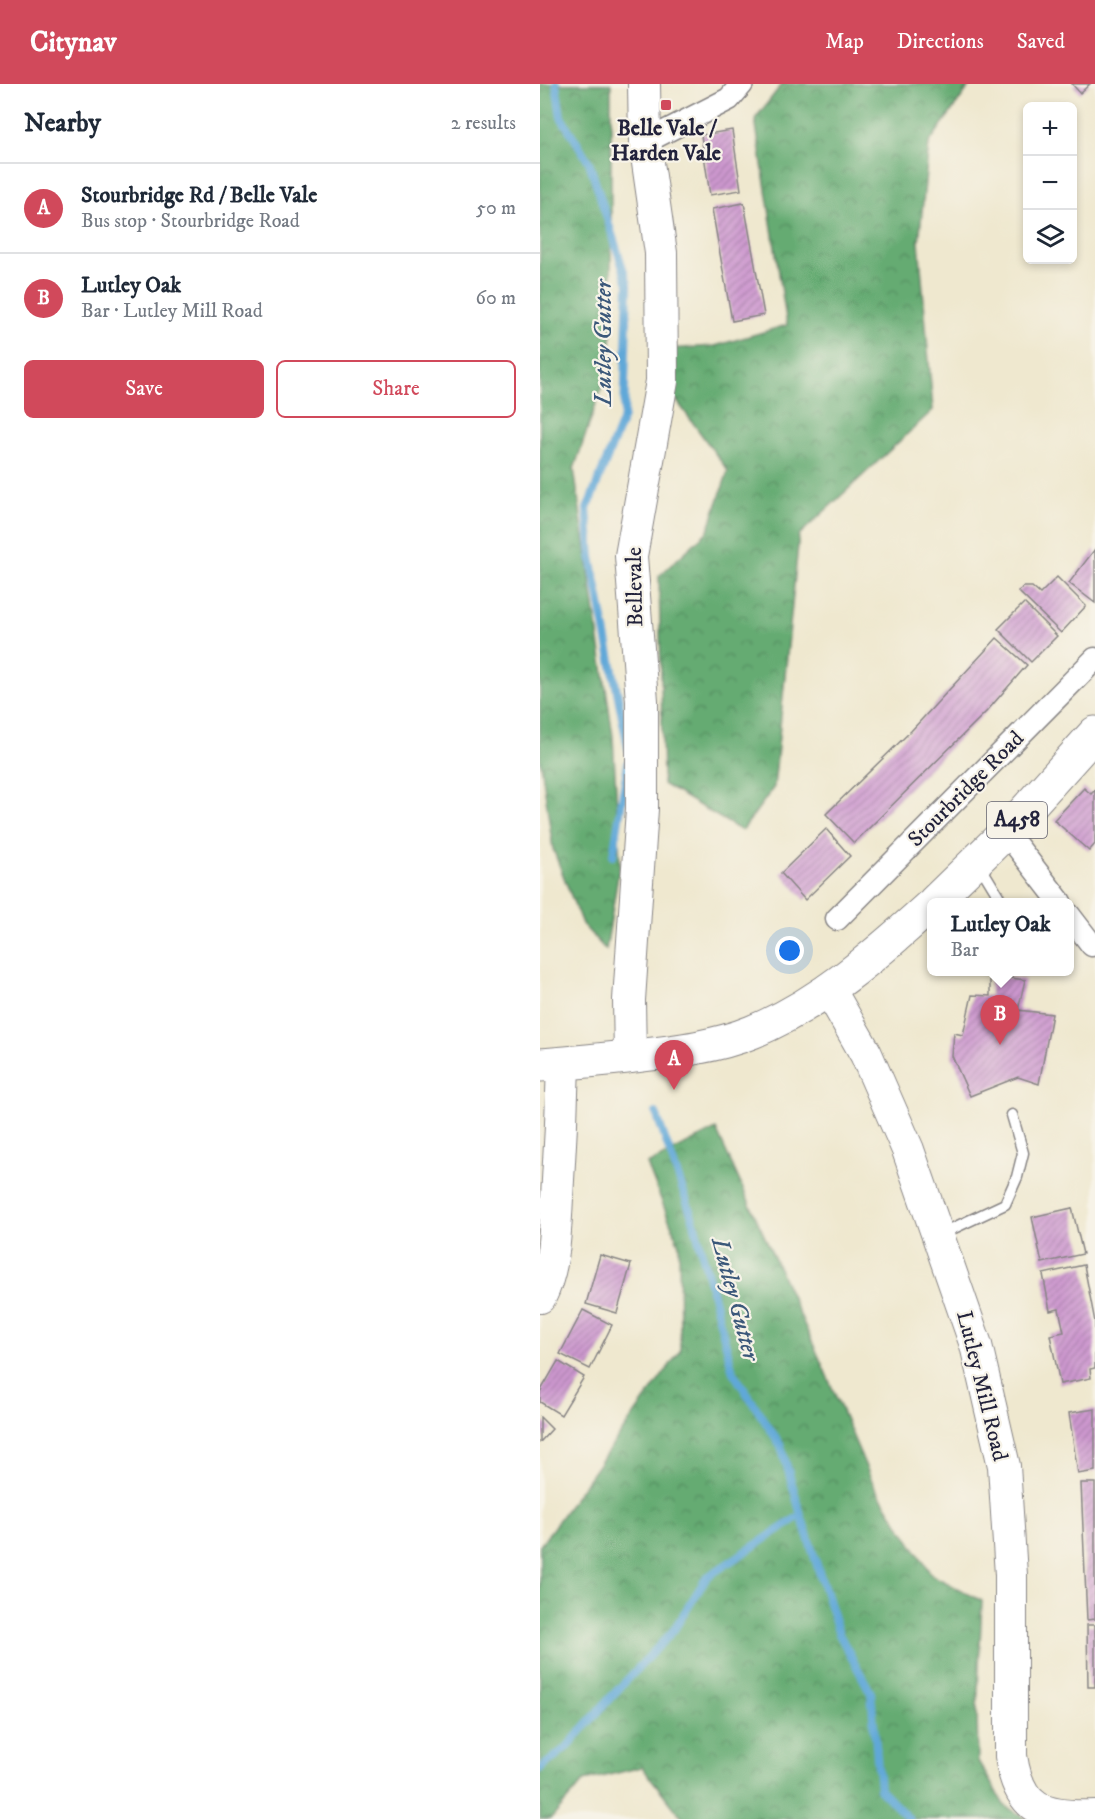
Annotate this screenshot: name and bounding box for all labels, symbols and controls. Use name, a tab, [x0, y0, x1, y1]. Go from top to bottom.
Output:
text: Citynav	[30, 25, 117, 60]
text: Map	[825, 29, 864, 55]
text: Directions	[897, 29, 984, 55]
text: Saved	[1017, 29, 1065, 55]
marker: Belle Vale / Harden Vale	[659, 98, 673, 112]
map controls	[1023, 102, 1077, 264]
button: +	[1023, 102, 1077, 156]
text: Nearby	[24, 107, 101, 140]
text: 2 results	[451, 111, 516, 136]
place label: Belle Vale / Harden Vale	[611, 115, 721, 167]
button: −	[1023, 156, 1077, 210]
text: Stourbridge Rd / Belle Vale	[81, 182, 317, 209]
text: A	[37, 196, 50, 221]
text: 50 m	[476, 196, 516, 221]
text: Bus stop · Stourbridge Road	[81, 209, 300, 234]
button: layers	[1023, 210, 1077, 264]
text: Lutley Oak	[81, 272, 181, 299]
water label: Lutley Gutter	[589, 278, 619, 408]
text: B	[37, 286, 50, 311]
text: 60 m	[476, 286, 516, 311]
text: Bar · Lutley Mill Road	[81, 299, 263, 324]
button: Save	[24, 360, 264, 418]
button: Share	[276, 360, 516, 418]
street label: Bellevale	[621, 547, 649, 627]
street label: Stourbridge Road	[902, 725, 1030, 853]
road number: A458	[987, 802, 1047, 838]
popup	[927, 898, 1074, 976]
text: Lutley Oak	[950, 911, 1051, 938]
your location	[775, 936, 804, 965]
text: Bar	[950, 938, 979, 963]
pin: B	[980, 996, 1020, 1045]
pin: A	[654, 1040, 694, 1090]
water label: Lutley Gutter	[704, 1232, 766, 1366]
street label: Lutley Mill Road	[950, 1308, 1014, 1464]

